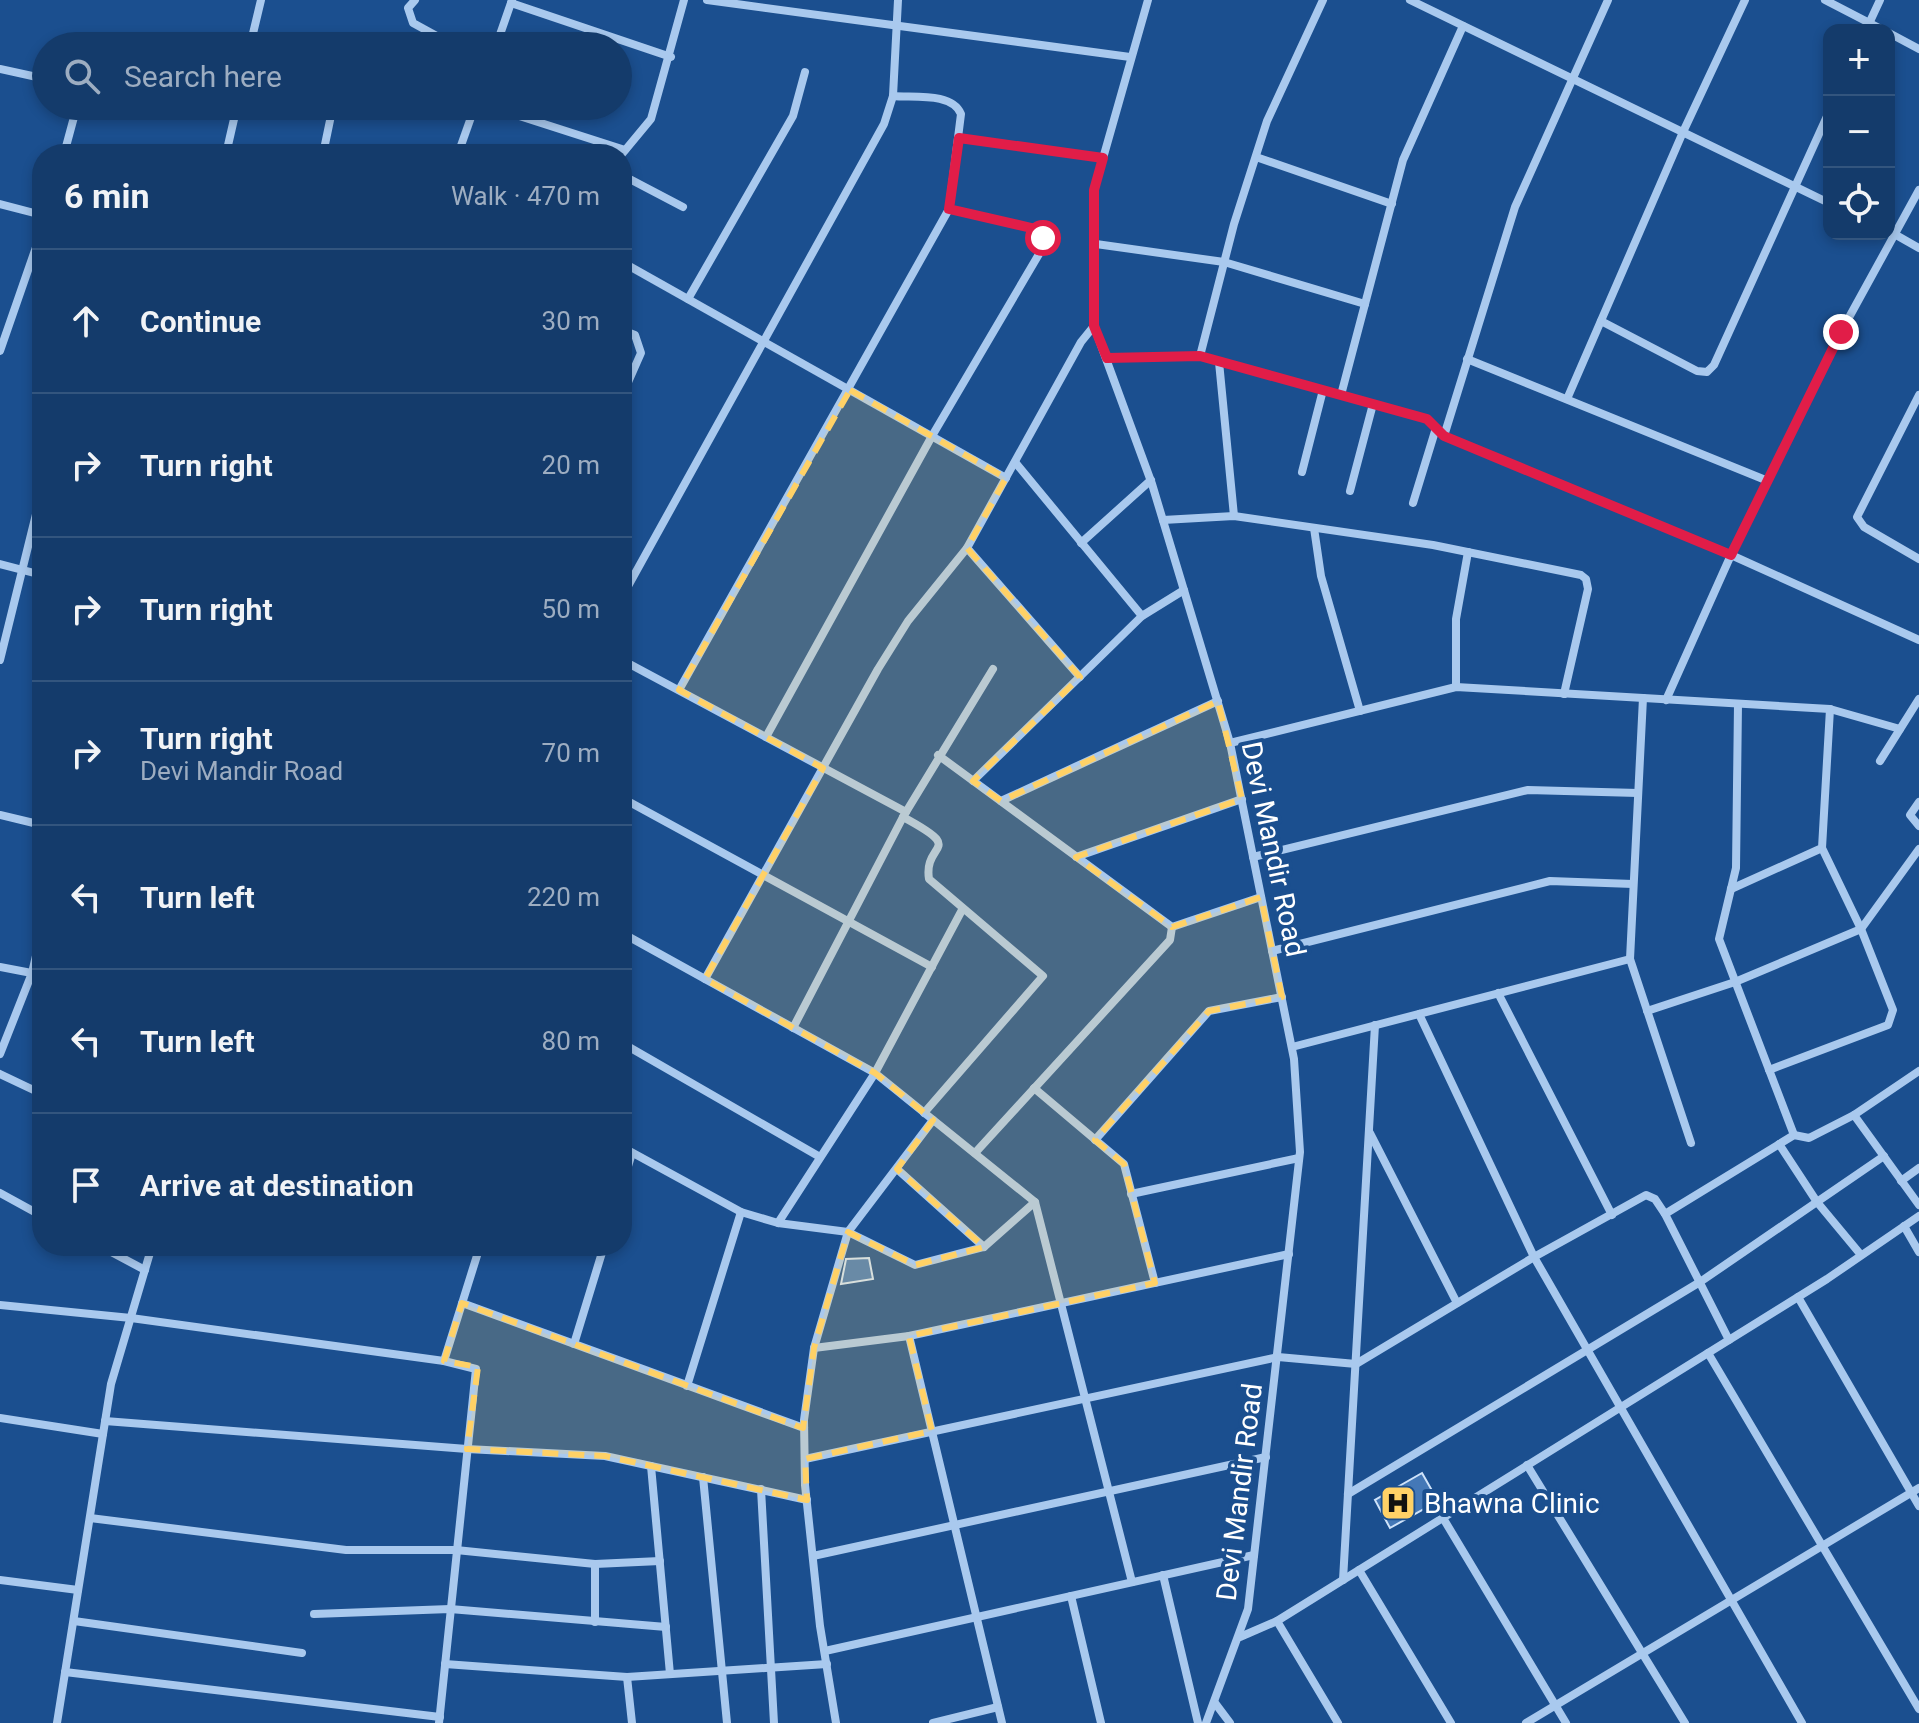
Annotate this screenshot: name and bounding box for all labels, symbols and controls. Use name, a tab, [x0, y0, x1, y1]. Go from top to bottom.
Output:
map controls	[1823, 24, 1895, 240]
button: +	[1823, 24, 1895, 96]
search box	[32, 32, 632, 120]
icon: search	[60, 54, 104, 98]
text: Search here	[124, 59, 282, 94]
button: −	[1823, 96, 1895, 168]
button: locate	[1823, 168, 1895, 240]
text: 6 min	[64, 176, 149, 216]
text: Walk · 470 m	[451, 181, 600, 211]
route start	[1025, 220, 1061, 256]
icon: ahead	[64, 299, 108, 343]
text: Continue	[140, 304, 261, 339]
text: 30 m	[542, 306, 600, 336]
route end	[1823, 314, 1859, 350]
icon: right	[64, 443, 108, 487]
text: Turn right	[140, 448, 273, 483]
text: 20 m	[542, 450, 600, 480]
icon: right	[64, 587, 108, 631]
text: Turn right	[140, 592, 273, 627]
text: 50 m	[542, 594, 600, 624]
text: Turn right	[140, 721, 273, 756]
icon: right	[64, 731, 108, 775]
text: 70 m	[542, 738, 600, 768]
street label: Devi Mandir Road	[1235, 739, 1312, 960]
text: Devi Mandir Road	[140, 756, 343, 786]
icon: left	[64, 875, 108, 919]
text: Turn left	[140, 880, 255, 915]
text: 220 m	[527, 882, 600, 912]
icon: left	[64, 1019, 108, 1063]
text: Turn left	[140, 1024, 255, 1059]
text: 80 m	[542, 1026, 600, 1056]
icon: arrive	[64, 1163, 108, 1207]
text: Arrive at destination	[140, 1168, 414, 1203]
street label: Devi Mandir Road	[1210, 1381, 1269, 1603]
hospital icon: Bhawna Clinic	[1379, 1484, 1417, 1522]
place label: Bhawna Clinic	[1424, 1487, 1600, 1520]

